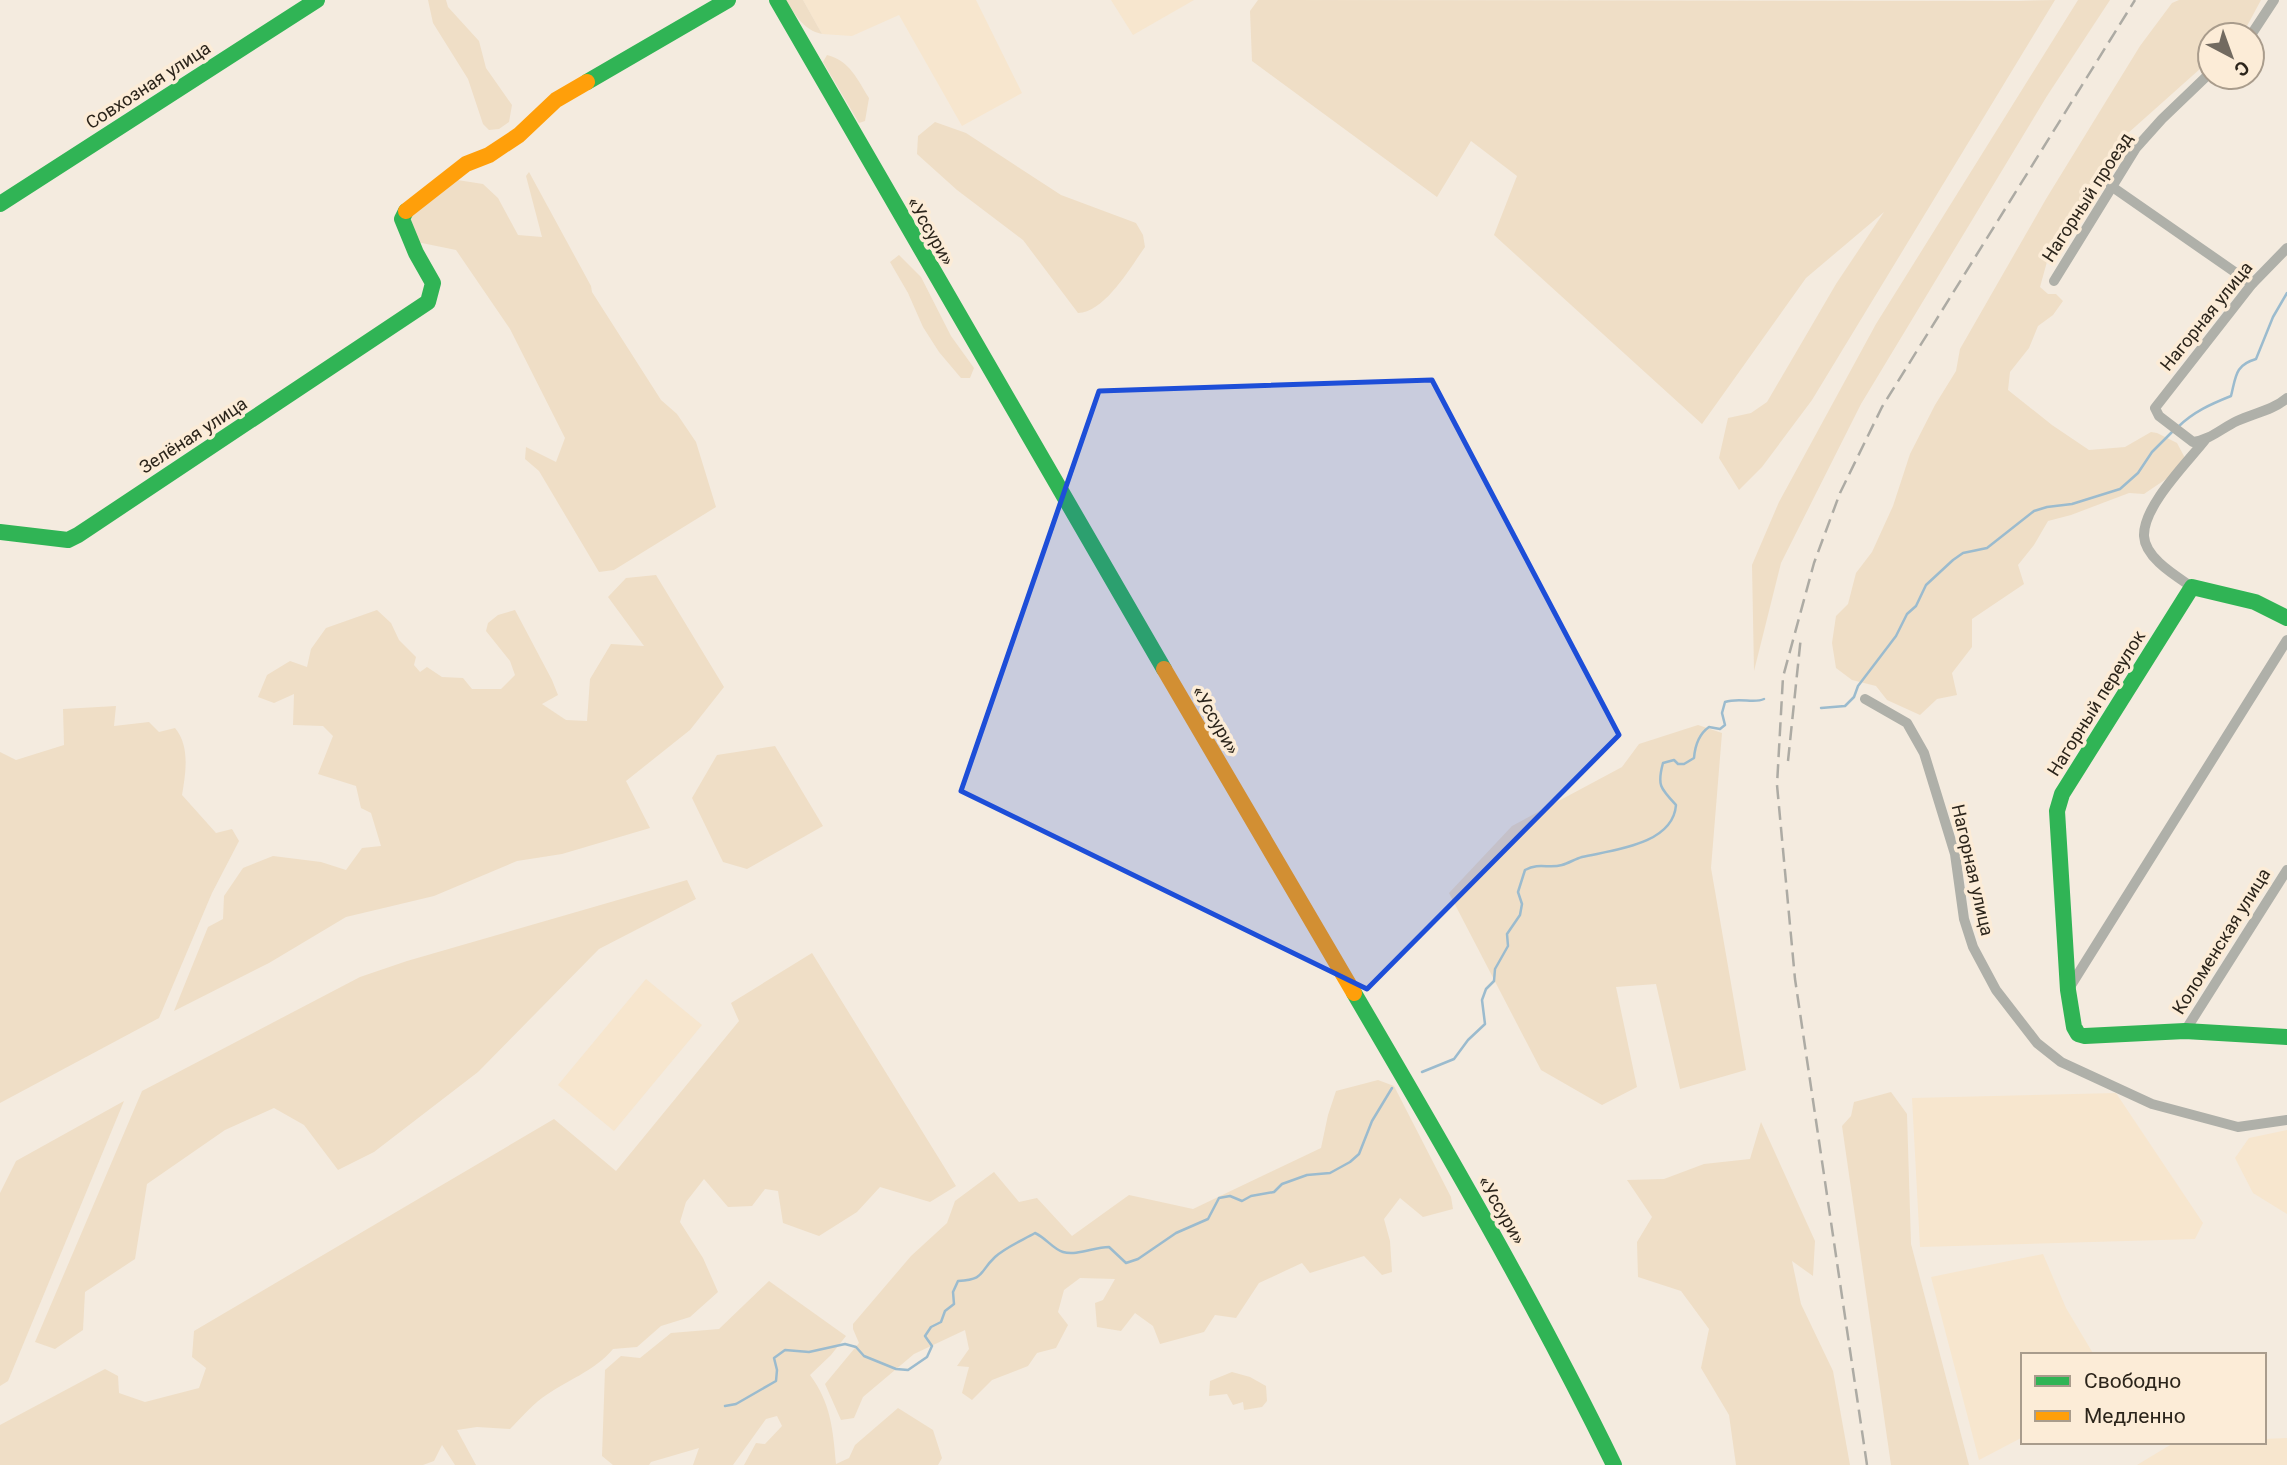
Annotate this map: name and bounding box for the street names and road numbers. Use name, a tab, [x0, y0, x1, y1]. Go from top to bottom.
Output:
street label: Совхозная улица	[82, 37, 214, 133]
street label: Нагорный проезд	[2037, 128, 2137, 266]
street label: «Уссури»	[903, 193, 959, 269]
street label: Нагорная улица	[2156, 257, 2256, 375]
street label: Зелёная улица	[135, 392, 251, 478]
street label: Нагорный переулок	[2043, 626, 2149, 780]
street label: «Уссури»	[1188, 682, 1244, 758]
street label: Нагорная улица	[1948, 802, 1998, 938]
street label: Коломенская улица	[2168, 864, 2274, 1018]
street label: «Уссури»	[1474, 1172, 1530, 1248]

